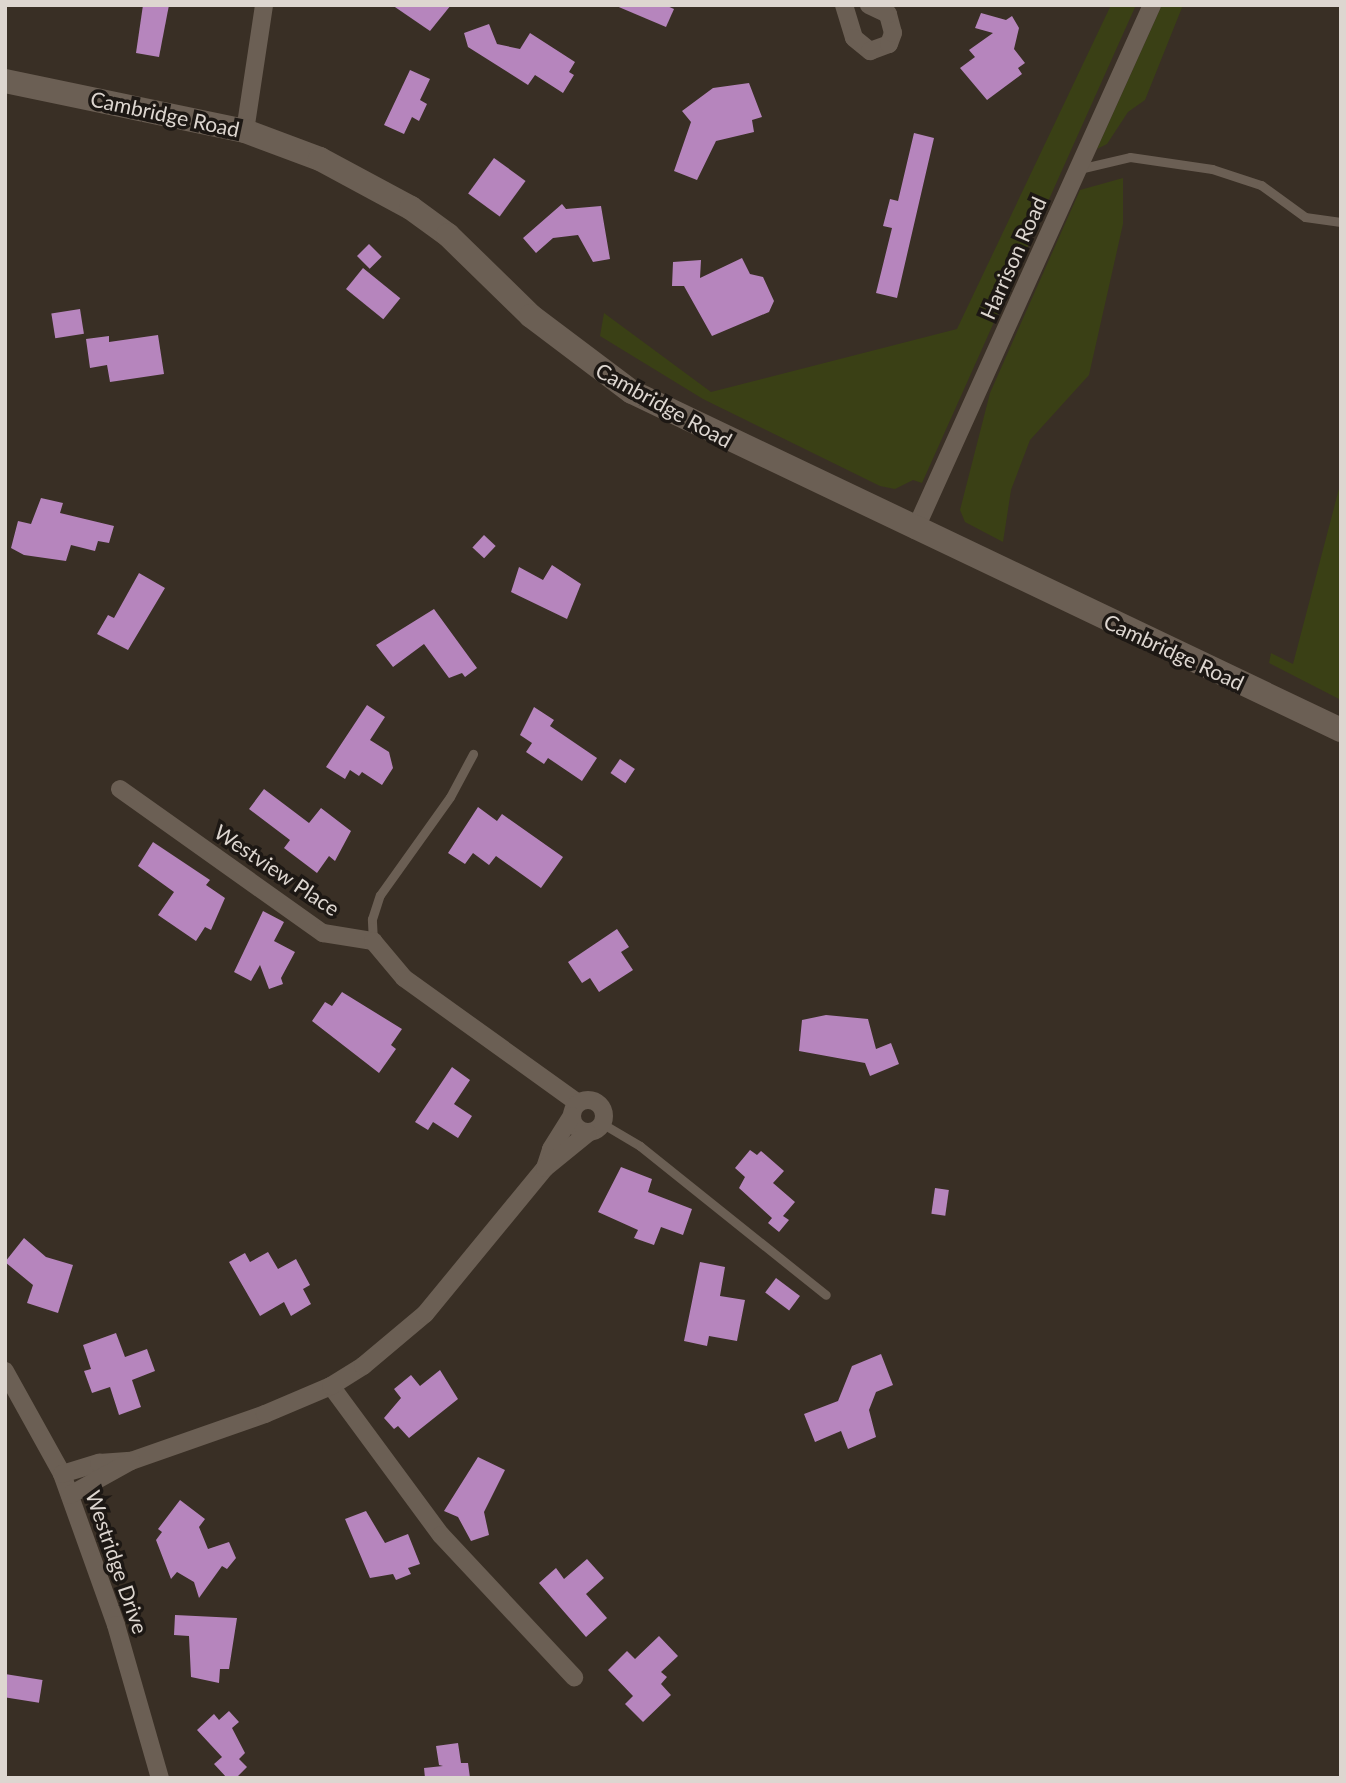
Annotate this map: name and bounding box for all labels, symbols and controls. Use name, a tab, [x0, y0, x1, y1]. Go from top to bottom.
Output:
street label: Cambridge Road	[88, 86, 242, 142]
street label: Harrison Road	[975, 193, 1051, 323]
street label: Cambridge Road	[592, 357, 736, 453]
street label: Cambridge Road	[1100, 609, 1248, 695]
street label: Westview Place	[209, 819, 345, 921]
street label: Westridge Drive	[81, 1487, 153, 1637]

